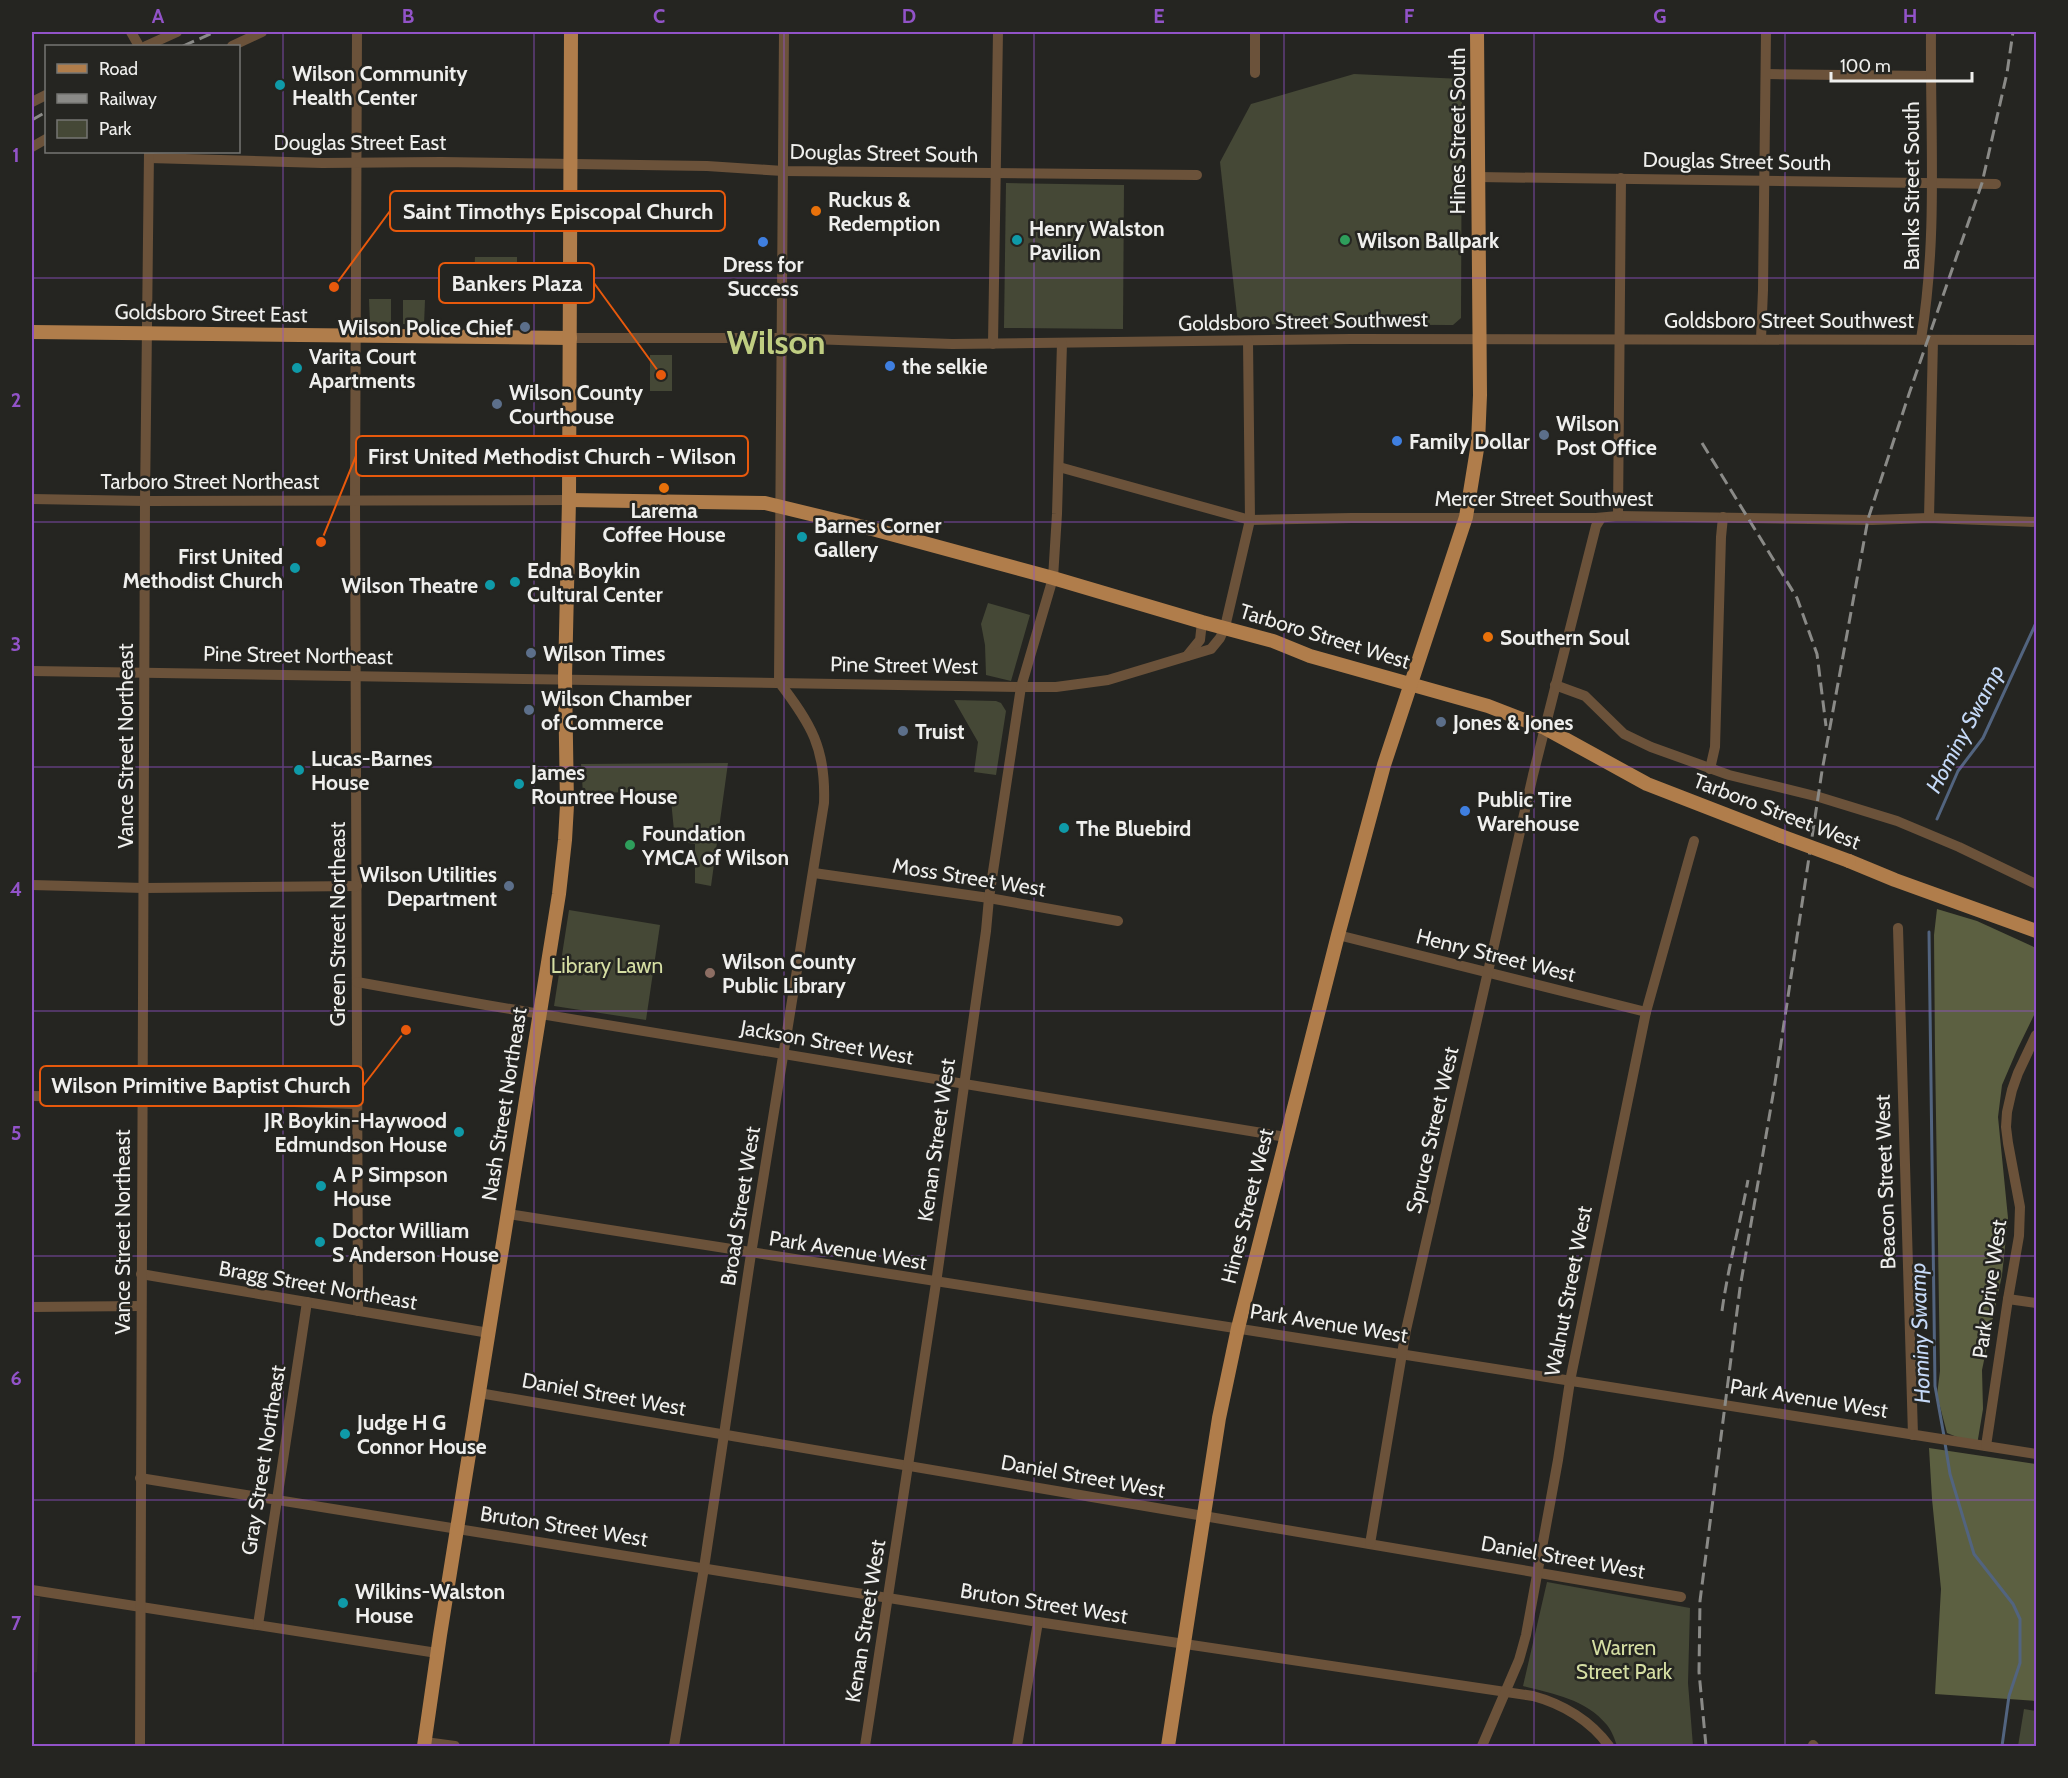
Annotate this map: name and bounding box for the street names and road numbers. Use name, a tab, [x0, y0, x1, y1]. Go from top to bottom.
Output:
street label: Hines Street South	[1445, 48, 1470, 214]
street label: Banks Street South	[1899, 101, 1924, 271]
street label: Douglas Street East	[274, 130, 446, 155]
street label: Douglas Street South	[789, 139, 979, 167]
street label: Douglas Street South	[1642, 147, 1832, 175]
street label: Goldsboro Street East	[114, 299, 308, 327]
street label: Goldsboro Street Southwest	[1178, 306, 1428, 336]
street label: Goldsboro Street Southwest	[1664, 308, 1914, 333]
street label: Tarboro Street Northeast	[101, 469, 319, 494]
street label: Mercer Street Southwest	[1435, 486, 1653, 511]
street label: Tarboro Street West	[1237, 598, 1413, 674]
street label: Pine Street Northeast	[203, 641, 393, 669]
street label: Vance Street Northeast	[113, 643, 138, 849]
street label: Pine Street West	[830, 651, 978, 679]
street label: Tarboro Street West	[1690, 768, 1864, 854]
street label: Green Street Northeast	[325, 822, 350, 1026]
street label: Moss Street West	[891, 853, 1047, 901]
street label: Henry Street West	[1414, 923, 1578, 987]
street label: Nash Street Northeast	[476, 1005, 532, 1203]
street label: Jackson Street West	[738, 1014, 915, 1070]
street label: Spruce Street West	[1401, 1044, 1463, 1216]
street label: Kenan Street West	[912, 1057, 960, 1223]
street label: Beacon Street West	[1869, 1094, 1901, 1270]
street label: Broad Street West	[715, 1125, 765, 1287]
street label: Hines Street West	[1216, 1126, 1278, 1286]
street label: Vance Street Northeast	[110, 1129, 135, 1335]
street label: Walnut Street West	[1539, 1204, 1597, 1378]
street label: Park Drive West	[1967, 1218, 2011, 1360]
street label: Park Avenue West	[767, 1225, 929, 1275]
street label: Bragg Street Northeast	[217, 1255, 419, 1315]
street label: Park Avenue West	[1248, 1298, 1410, 1348]
street label: Gray Street Northeast	[236, 1363, 290, 1557]
street label: Daniel Street West	[520, 1367, 688, 1421]
street label: Park Avenue West	[1728, 1373, 1890, 1423]
street label: Daniel Street West	[999, 1449, 1167, 1503]
street label: Bruton Street West	[478, 1500, 650, 1552]
street label: Daniel Street West	[1479, 1530, 1647, 1584]
street label: Kenan Street West	[840, 1538, 890, 1704]
street label: Bruton Street West	[958, 1577, 1130, 1629]

